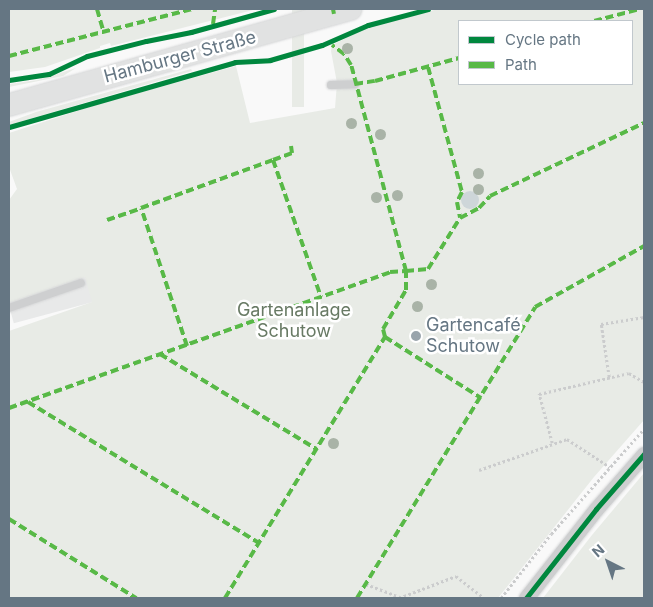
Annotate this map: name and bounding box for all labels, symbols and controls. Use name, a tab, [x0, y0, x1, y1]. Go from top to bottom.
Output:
legend	[458, 20, 633, 85]
street label: Hamburger Straße	[102, 26, 258, 88]
text: Cycle path	[505, 30, 581, 49]
text: Path	[505, 55, 537, 74]
park label: Gartenanlage Schutow	[237, 300, 351, 342]
place label: Gartencafé Schutow	[426, 315, 521, 358]
marker: Gartencafé Schutow	[410, 330, 422, 342]
north arrow	[583, 537, 633, 587]
text: N	[588, 540, 607, 560]

